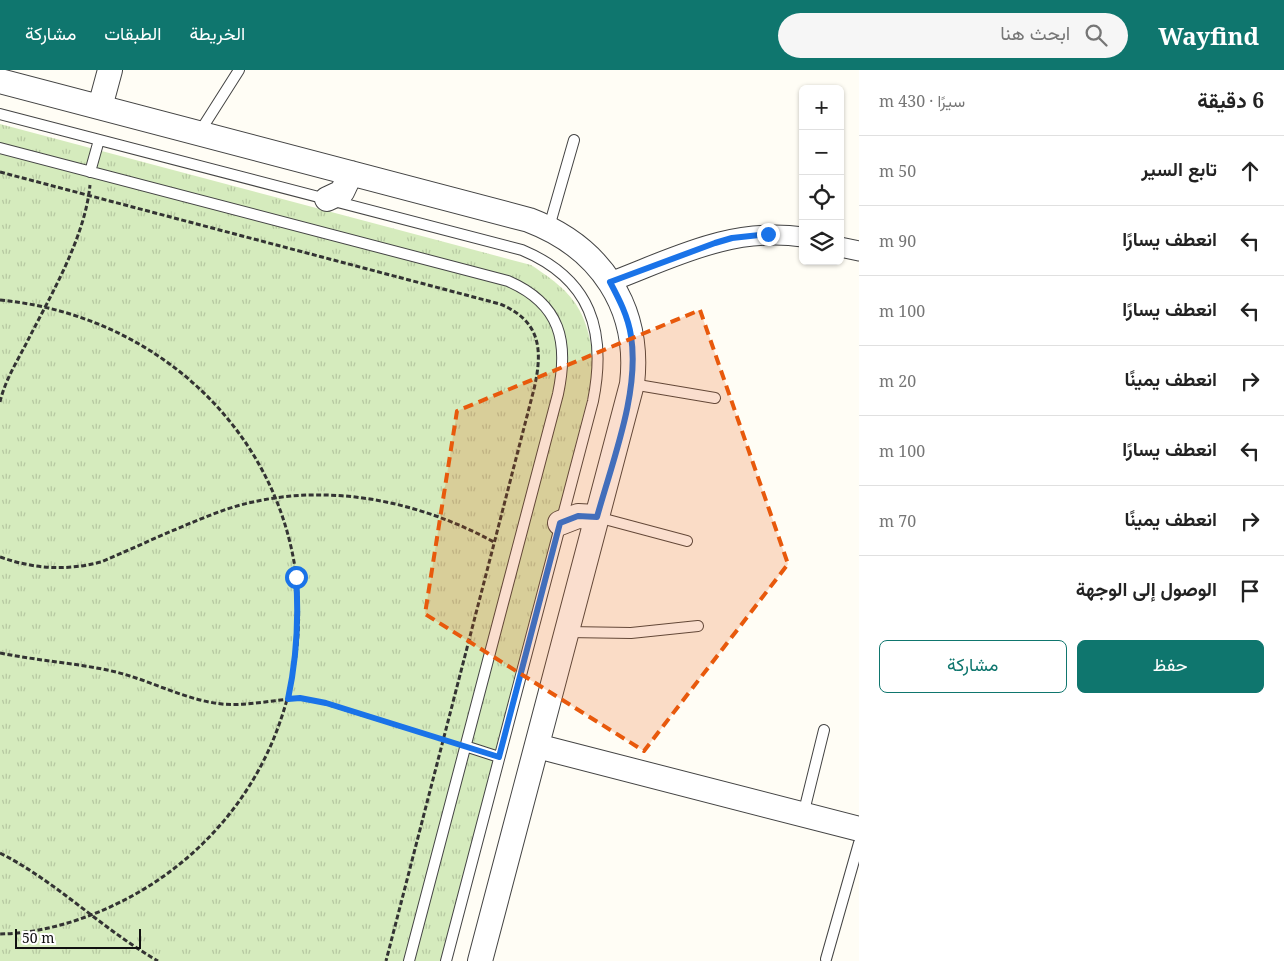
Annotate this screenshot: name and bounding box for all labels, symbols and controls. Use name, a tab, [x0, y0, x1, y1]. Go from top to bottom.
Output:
search box	[778, 13, 1128, 58]
text: Wayfind	[1158, 19, 1259, 52]
text: ابحث هنا	[1000, 20, 1070, 46]
text: مشاركة	[25, 21, 76, 45]
text: الطبقات	[104, 21, 161, 45]
text: الخريطة	[189, 21, 245, 45]
icon: search	[1082, 21, 1110, 49]
map controls	[799, 85, 844, 265]
button: +	[799, 85, 844, 130]
text: 6 دقيقة	[1197, 86, 1264, 114]
text: سيرًا · 430 m	[879, 90, 965, 112]
button: −	[799, 130, 844, 175]
text: تابع السير	[1141, 156, 1217, 182]
icon: ahead	[1236, 157, 1264, 185]
text: 50 m	[879, 160, 916, 182]
button: locate	[799, 175, 844, 220]
button: layers	[799, 220, 844, 265]
route end	[757, 223, 780, 246]
text: انعطف يسارًا	[1122, 226, 1217, 252]
icon: left	[1236, 227, 1264, 255]
text: 90 m	[879, 230, 916, 252]
text: انعطف يسارًا	[1122, 296, 1217, 322]
icon: left	[1236, 297, 1264, 325]
text: 100 m	[879, 300, 925, 322]
text: انعطف يمينًا	[1124, 366, 1217, 392]
icon: right	[1236, 367, 1264, 395]
text: 20 m	[879, 370, 916, 392]
text: انعطف يسارًا	[1122, 436, 1217, 462]
icon: left	[1236, 437, 1264, 465]
text: 100 m	[879, 440, 925, 462]
text: انعطف يمينًا	[1124, 506, 1217, 532]
icon: right	[1236, 507, 1264, 535]
text: 70 m	[879, 510, 916, 532]
route start	[285, 566, 308, 589]
text: الوصول إلى الوجهة	[1076, 576, 1217, 602]
icon: arrive	[1236, 577, 1264, 605]
button: مشاركة	[879, 640, 1067, 693]
button: حفظ	[1077, 640, 1264, 693]
scale bar	[15, 926, 141, 949]
text: 50 m	[22, 928, 55, 947]

